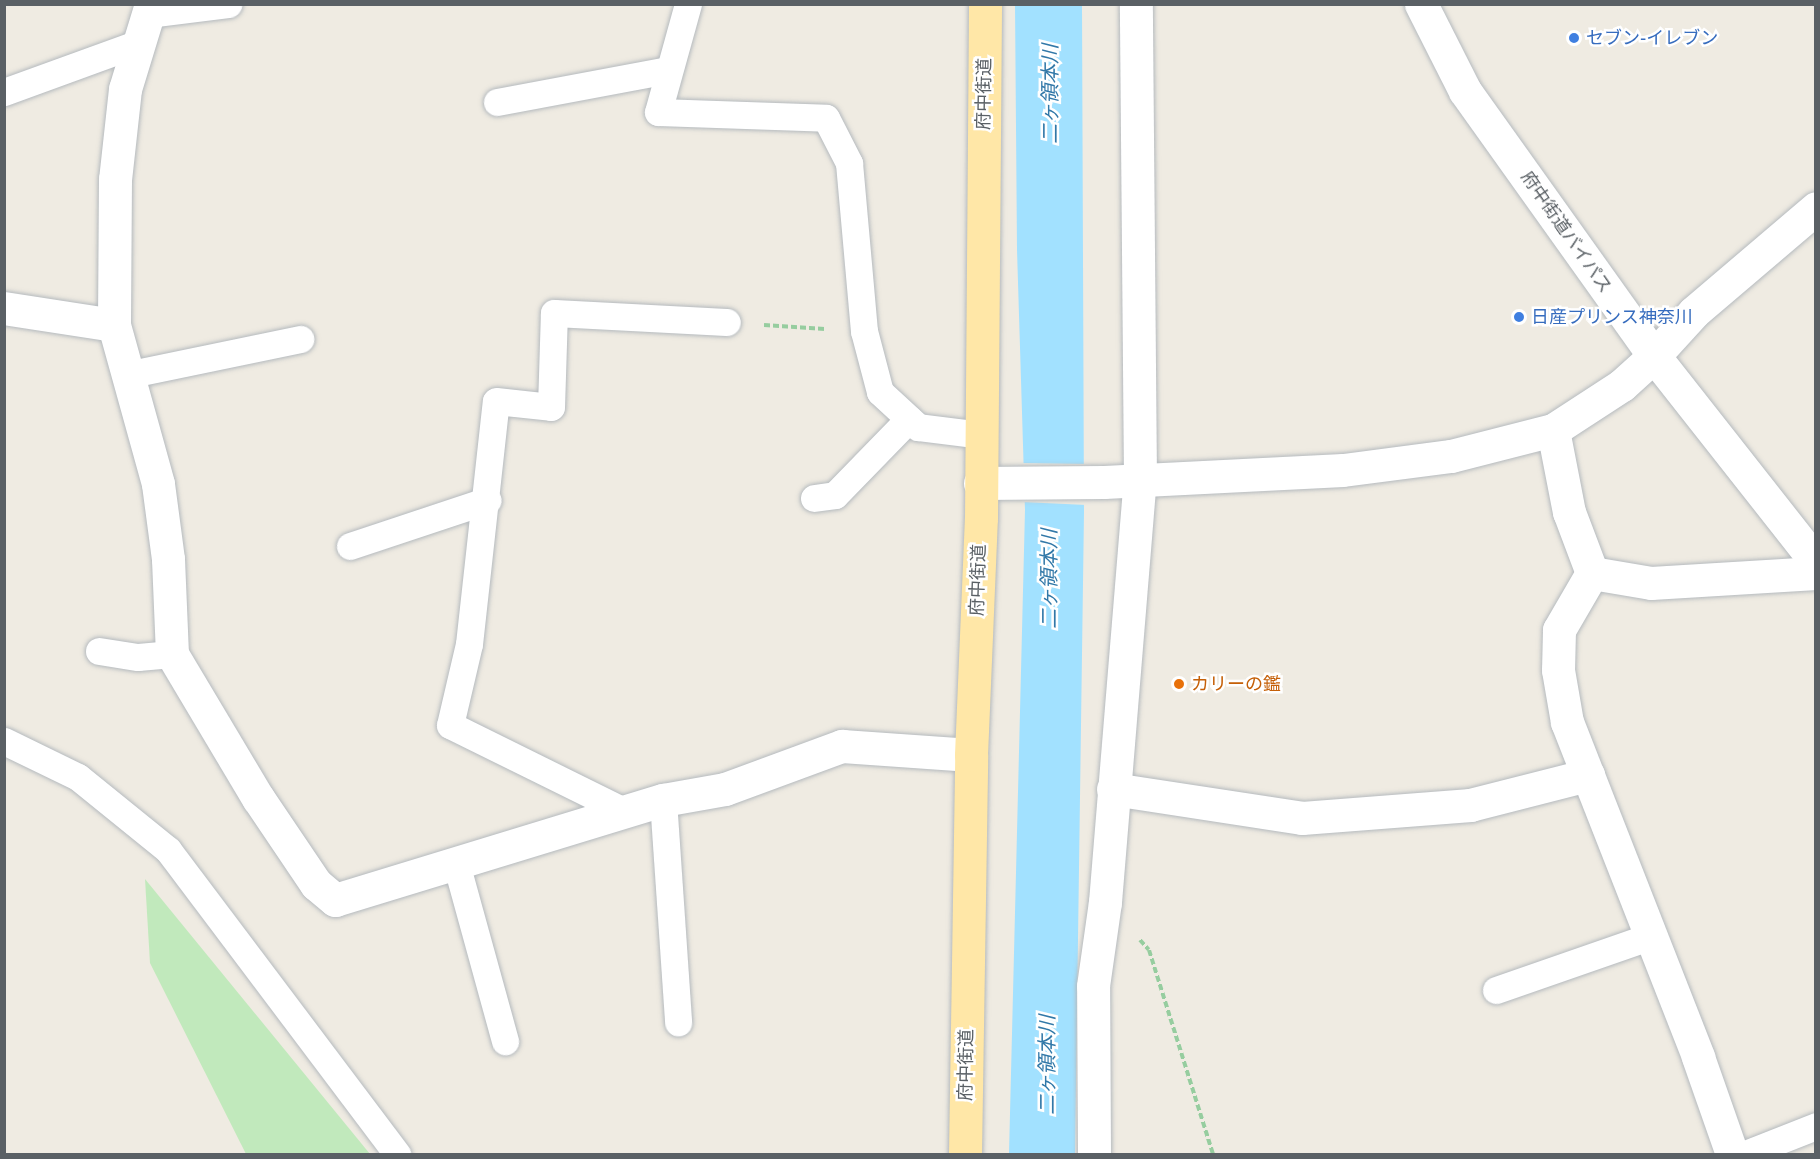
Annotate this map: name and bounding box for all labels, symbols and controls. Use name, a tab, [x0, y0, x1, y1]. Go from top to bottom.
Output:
place label: セブン-イレブン	[1586, 27, 1718, 49]
marker: セブン-イレブン	[1567, 31, 1581, 45]
water label: 二ヶ領本川	[1038, 44, 1062, 144]
street label: 府中街道	[973, 58, 995, 130]
street label: 府中街道バイパス	[1516, 167, 1616, 297]
place label: 日産プリンス神奈川	[1531, 306, 1693, 328]
marker: 日産プリンス神奈川	[1512, 310, 1526, 324]
water label: 二ヶ領本川	[1037, 529, 1061, 629]
street label: 府中街道	[966, 544, 990, 616]
place label: カリーの鑑	[1191, 673, 1281, 695]
marker: カリーの鑑	[1172, 677, 1186, 691]
water label: 二ヶ領本川	[1035, 1015, 1059, 1115]
street label: 府中街道	[955, 1029, 977, 1101]

